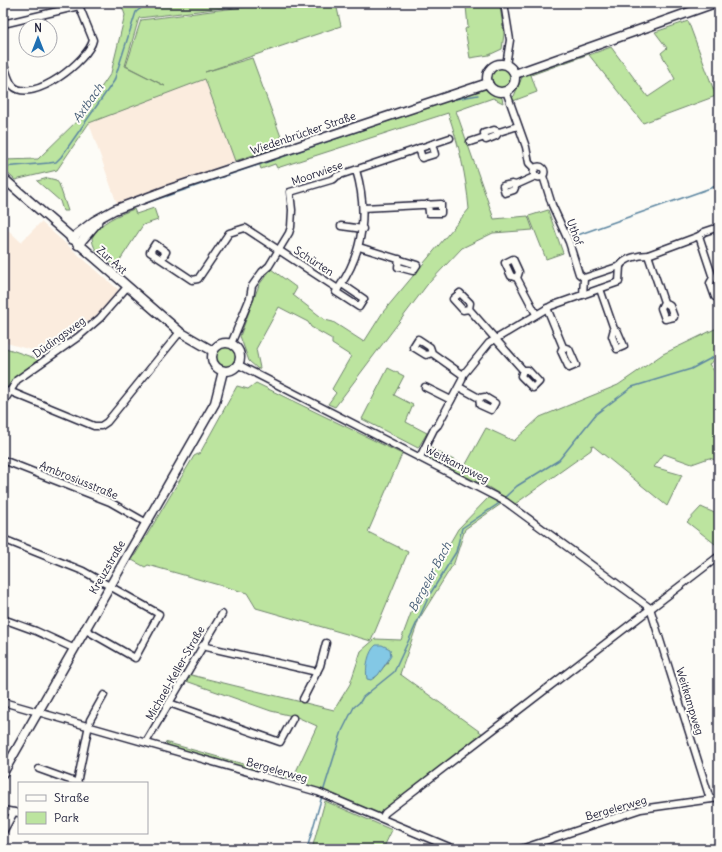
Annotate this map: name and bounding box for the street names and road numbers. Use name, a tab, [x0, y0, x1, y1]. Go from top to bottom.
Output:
street label: Wiedenbrücker Straße	[249, 108, 358, 158]
street label: Moorwiese	[289, 158, 345, 188]
street label: Uthof	[564, 217, 587, 248]
street label: Zur Axt	[94, 243, 130, 277]
street label: Schürten	[291, 243, 337, 279]
street label: Düdingsweg	[30, 313, 88, 361]
street label: Weitkampweg	[423, 442, 491, 486]
street label: Ambrosiusstraße	[38, 458, 120, 502]
street label: Kreuzstraße	[86, 538, 128, 596]
street label: Michael-Keller-Straße	[142, 623, 208, 723]
street label: Weitkampweg	[673, 665, 707, 737]
street label: Bergelerweg	[245, 755, 309, 785]
street label: Bergelerweg	[584, 793, 648, 823]

